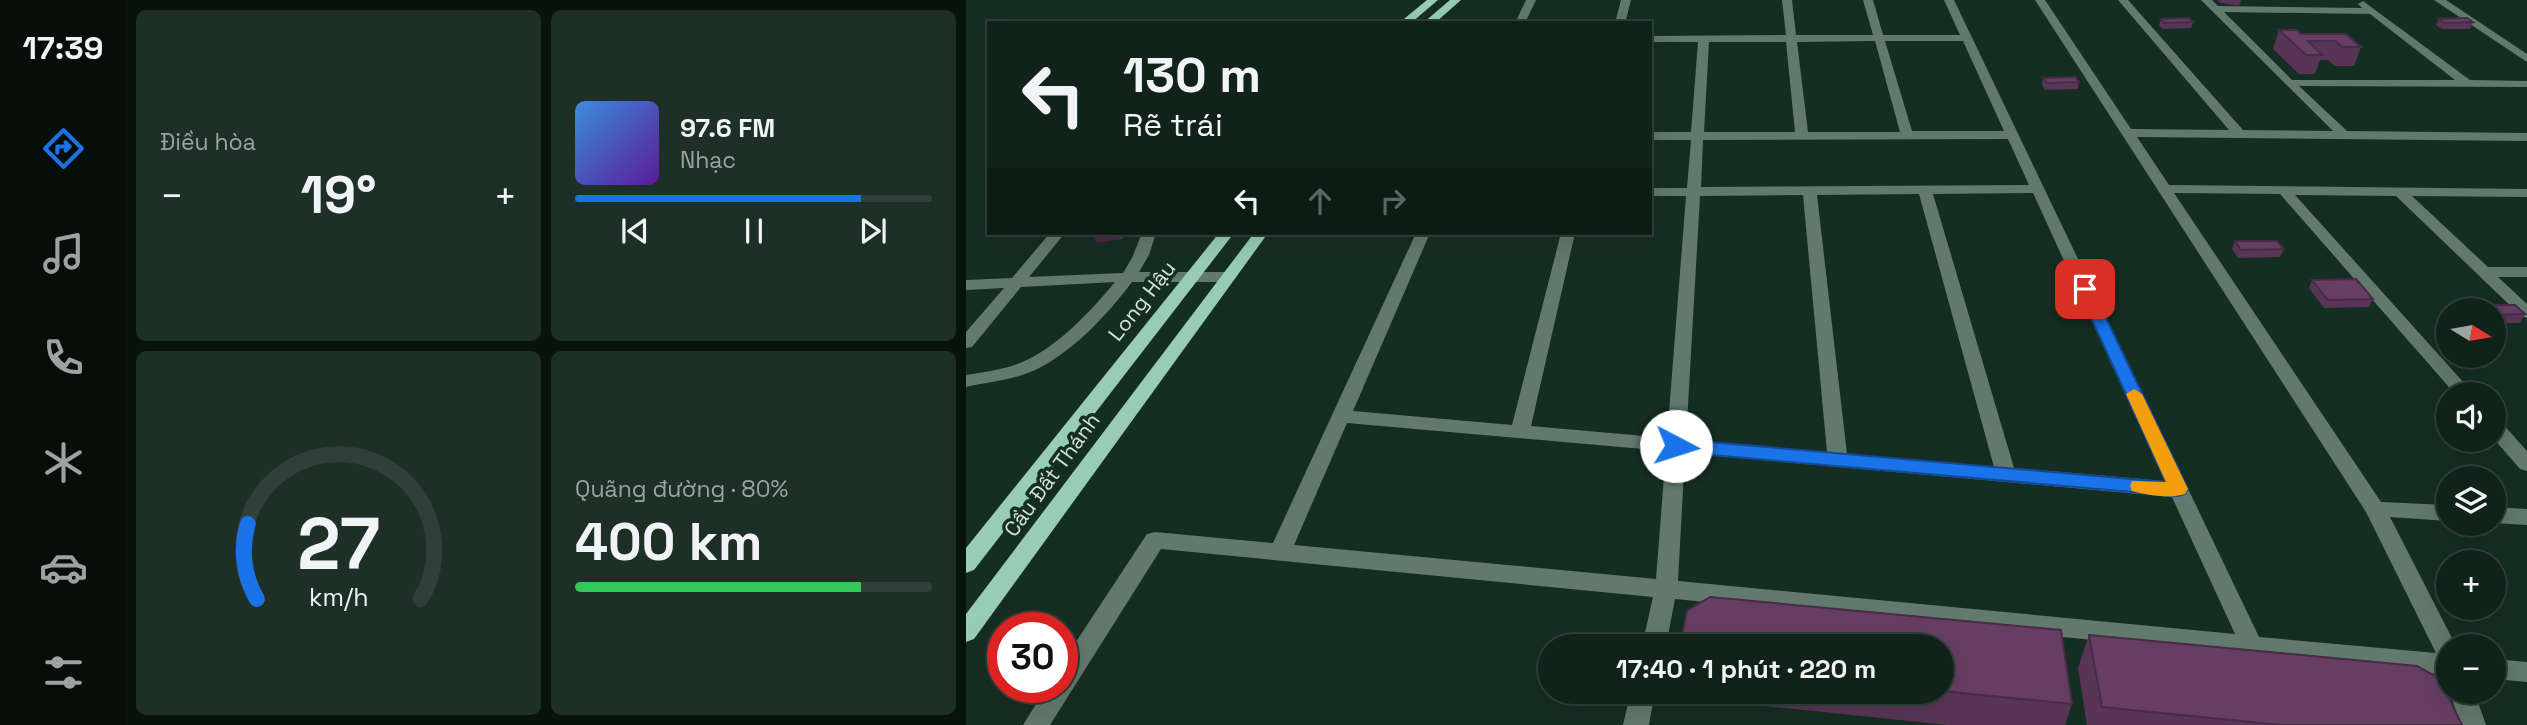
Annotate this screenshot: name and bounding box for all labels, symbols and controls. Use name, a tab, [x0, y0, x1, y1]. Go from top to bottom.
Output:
text: 17:39	[23, 28, 103, 68]
text: 130 m	[1123, 44, 1261, 106]
icon: left	[1008, 49, 1099, 140]
text: Rẽ trái	[1123, 105, 1223, 145]
text: 97.6 FM	[680, 111, 775, 145]
icon: directions	[39, 124, 88, 173]
text: Điều hòa	[160, 127, 256, 157]
text: Nhạc	[680, 145, 736, 175]
text: 19°	[300, 162, 377, 228]
text: −	[160, 172, 184, 220]
text: +	[493, 172, 517, 220]
icon: left	[1228, 182, 1266, 220]
icon: ahead	[1301, 182, 1339, 220]
icon: right	[1374, 182, 1412, 220]
icon: previous	[616, 212, 654, 250]
icon: pause	[735, 212, 773, 250]
icon: next	[854, 212, 892, 250]
icon: music	[39, 229, 88, 278]
street label: Long Hậu	[1102, 255, 1181, 346]
pin	[2055, 259, 2115, 319]
icon: arrive	[2066, 270, 2104, 308]
north arrow	[2436, 298, 2506, 368]
map controls	[2436, 298, 2506, 704]
icon: phone	[39, 333, 88, 382]
button: sound	[2436, 382, 2506, 452]
street label: Cầu Đất Thánh	[998, 408, 1106, 542]
position arrow	[1639, 409, 1713, 483]
icon: climate	[39, 438, 88, 487]
button: layers	[2436, 466, 2506, 536]
text: Quãng đường · 80%	[575, 474, 788, 504]
text: 27	[297, 497, 380, 590]
text: 400 km	[575, 509, 762, 575]
icon: car	[39, 543, 88, 592]
button: +	[2436, 550, 2506, 620]
text: km/h	[309, 581, 368, 613]
speed limit sign: 30	[987, 612, 1078, 703]
button: −	[2436, 634, 2506, 704]
icon: filters	[39, 648, 88, 697]
text: 17:40 · 1 phút · 220 m	[1616, 652, 1876, 686]

